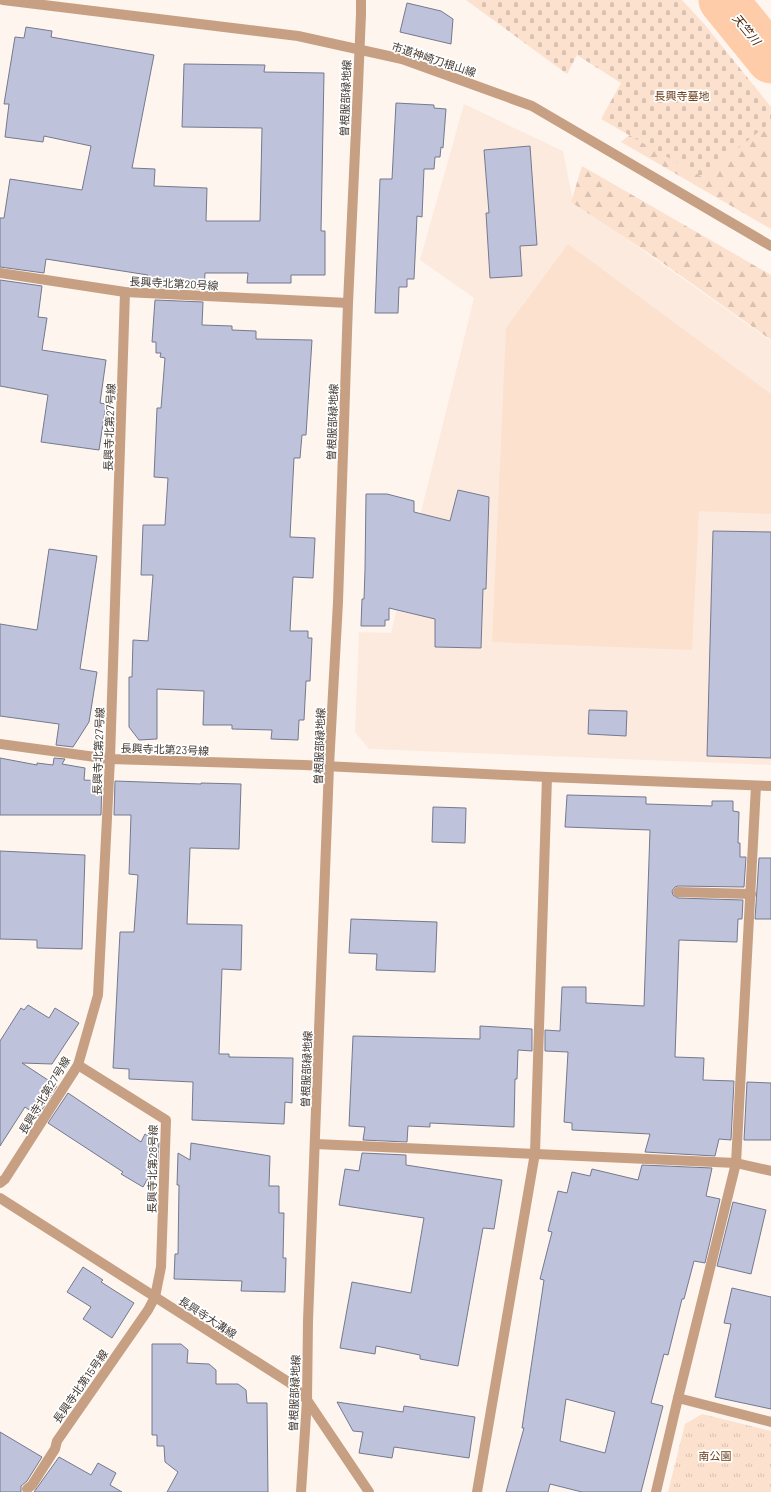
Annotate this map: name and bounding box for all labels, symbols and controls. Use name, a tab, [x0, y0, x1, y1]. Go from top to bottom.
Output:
water label: 天竺川	[730, 11, 765, 49]
street label: 市道神崎刀根山線	[390, 39, 478, 79]
street label: 曽根服部緑地線	[337, 59, 353, 137]
park label: 長興寺墓地	[655, 89, 710, 102]
street label: 長興寺北第20号線	[129, 274, 219, 292]
street label: 長興寺北第27号線	[101, 383, 117, 471]
street label: 曽根服部緑地線	[324, 383, 340, 461]
street label: 長興寺北第27号線	[90, 707, 106, 795]
street label: 曽根服部緑地線	[311, 707, 327, 785]
street label: 長興寺北第23号線	[121, 741, 209, 757]
street label: 曽根服部緑地線	[298, 1030, 314, 1108]
street label: 長興寺北第27号線	[16, 1054, 72, 1136]
street label: 長興寺北第28号線	[145, 1125, 159, 1213]
street label: 長興寺大溝線	[177, 1294, 239, 1340]
street label: 長興寺北第15号線	[50, 1347, 110, 1425]
street label: 曽根服部緑地線	[286, 1354, 302, 1432]
park label: 南公園	[699, 1449, 732, 1462]

